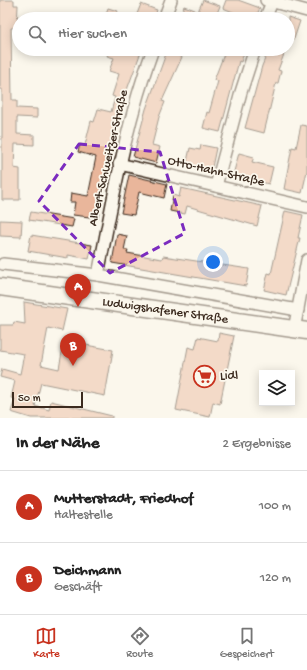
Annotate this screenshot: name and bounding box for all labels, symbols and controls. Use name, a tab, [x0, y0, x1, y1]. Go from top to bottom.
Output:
search box	[12, 12, 295, 56]
icon: search	[26, 23, 48, 45]
text: Hier suchen	[58, 25, 127, 43]
street label: Albert-Schweitzer-Straße	[86, 88, 132, 228]
street label: Otto-Hahn-Straße	[166, 154, 266, 190]
your location	[203, 252, 223, 272]
pin: A	[65, 274, 91, 307]
street label: Ludwigshafener Straße	[101, 294, 229, 327]
pin: B	[60, 333, 86, 366]
supermarket icon: Lidl	[191, 363, 217, 389]
place label: Lidl	[220, 369, 238, 384]
map controls	[259, 370, 295, 406]
button: layers	[259, 370, 295, 406]
scale bar	[12, 390, 83, 409]
text: 50 m	[18, 393, 40, 405]
text: In der Nähe	[16, 434, 99, 454]
text: 2 Ergebnisse	[223, 437, 291, 452]
text: Mutterstadt, Friedhof	[54, 490, 193, 508]
text: A	[25, 499, 33, 514]
text: 100 m	[259, 499, 291, 514]
text: Haltestelle	[54, 508, 113, 523]
text: Deichmann	[54, 562, 121, 580]
text: B	[26, 571, 32, 586]
text: 120 m	[260, 571, 291, 586]
text: Geschäft	[54, 580, 102, 595]
tab: Karte	[33, 625, 60, 661]
tab: Route	[126, 625, 153, 661]
tab: Gespeichert	[220, 625, 274, 661]

